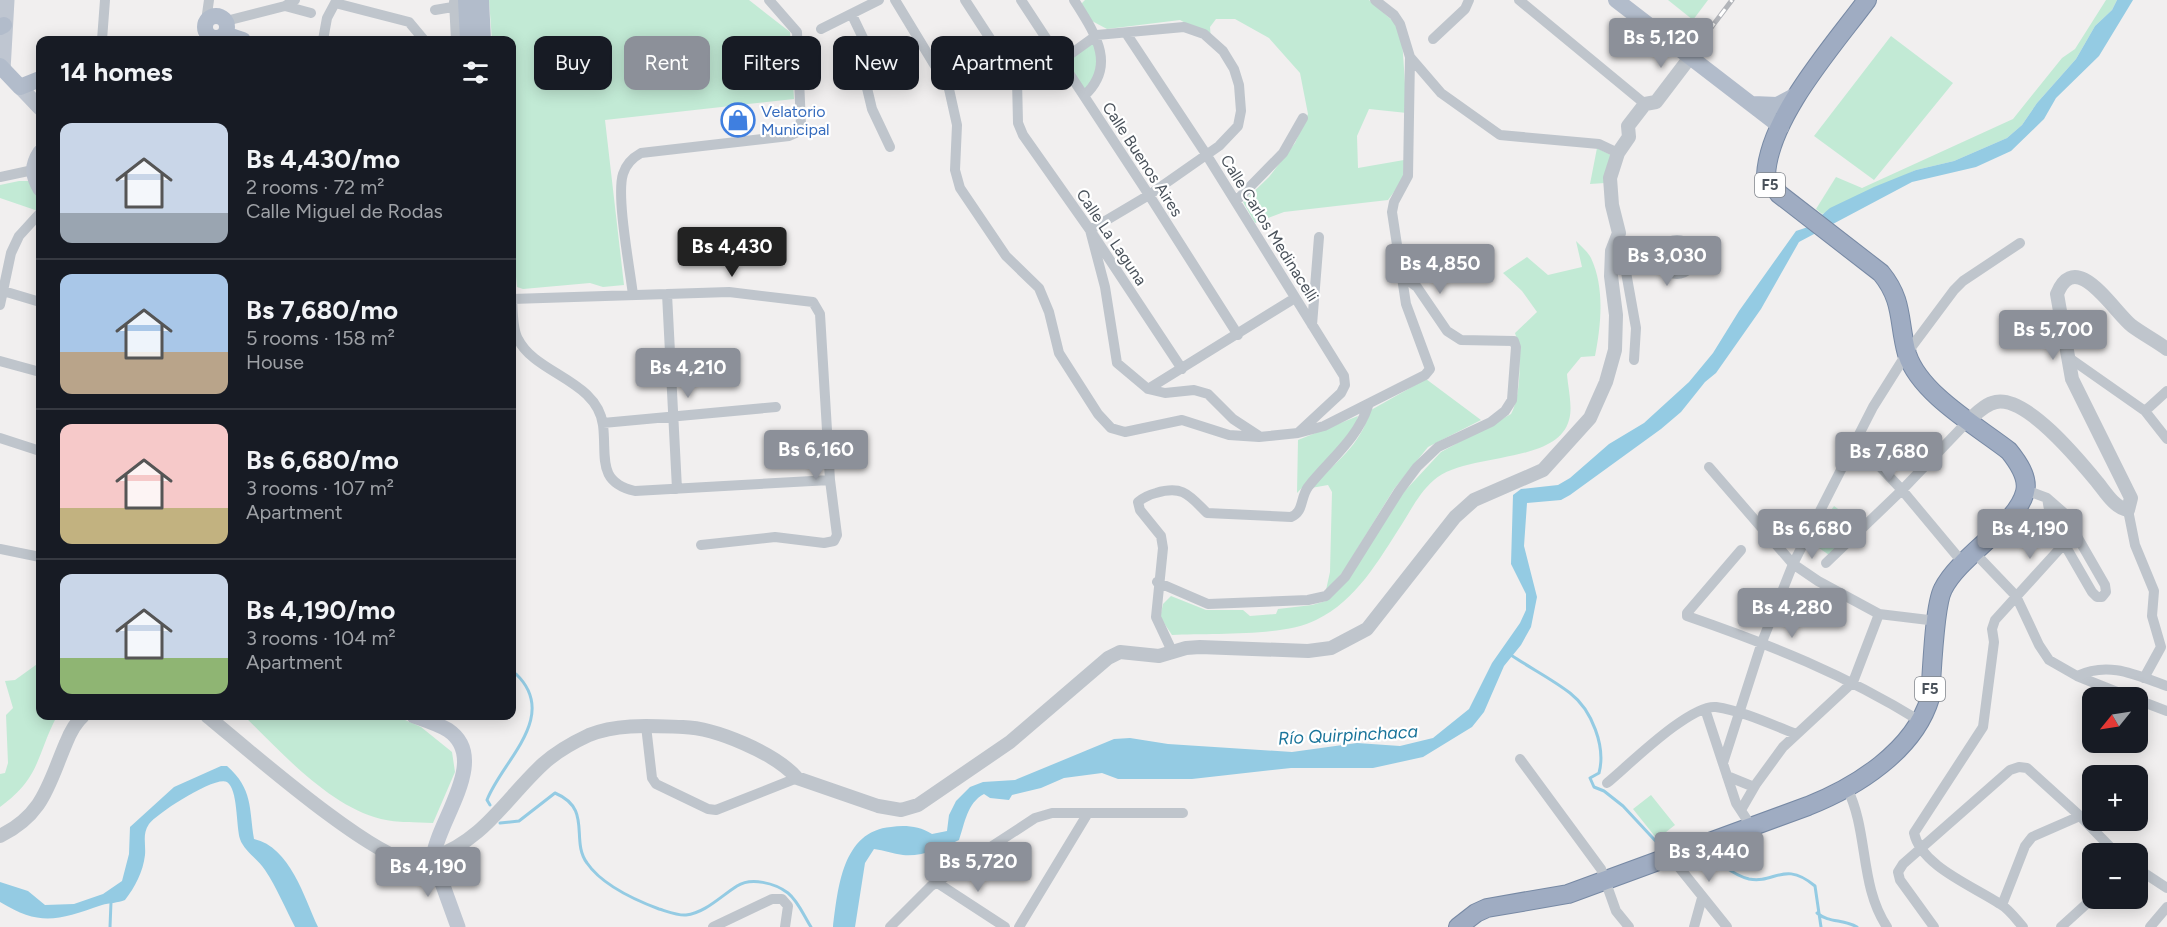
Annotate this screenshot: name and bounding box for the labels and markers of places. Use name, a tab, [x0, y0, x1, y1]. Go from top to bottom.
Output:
pin: Bs 5,120	[1599, 18, 1723, 69]
shop icon: Velatorio Municipal	[720, 102, 756, 138]
place label: Velatorio Municipal	[761, 102, 830, 139]
pin: Bs 4,430	[670, 227, 794, 278]
pin: Bs 3,030	[1605, 236, 1729, 287]
pin: Bs 4,850	[1378, 244, 1502, 295]
pin: Bs 5,700	[1991, 310, 2115, 361]
pin: Bs 4,210	[626, 348, 750, 399]
pin: Bs 6,160	[754, 430, 878, 481]
pin: Bs 7,680	[1827, 432, 1951, 483]
pin: Bs 6,680	[1750, 509, 1874, 560]
pin: Bs 4,190	[1968, 509, 2092, 560]
pin: Bs 4,280	[1730, 588, 1854, 639]
pin: Bs 3,440	[1647, 832, 1771, 883]
pin: Bs 5,720	[916, 842, 1040, 893]
pin: Bs 4,190	[366, 847, 490, 898]

